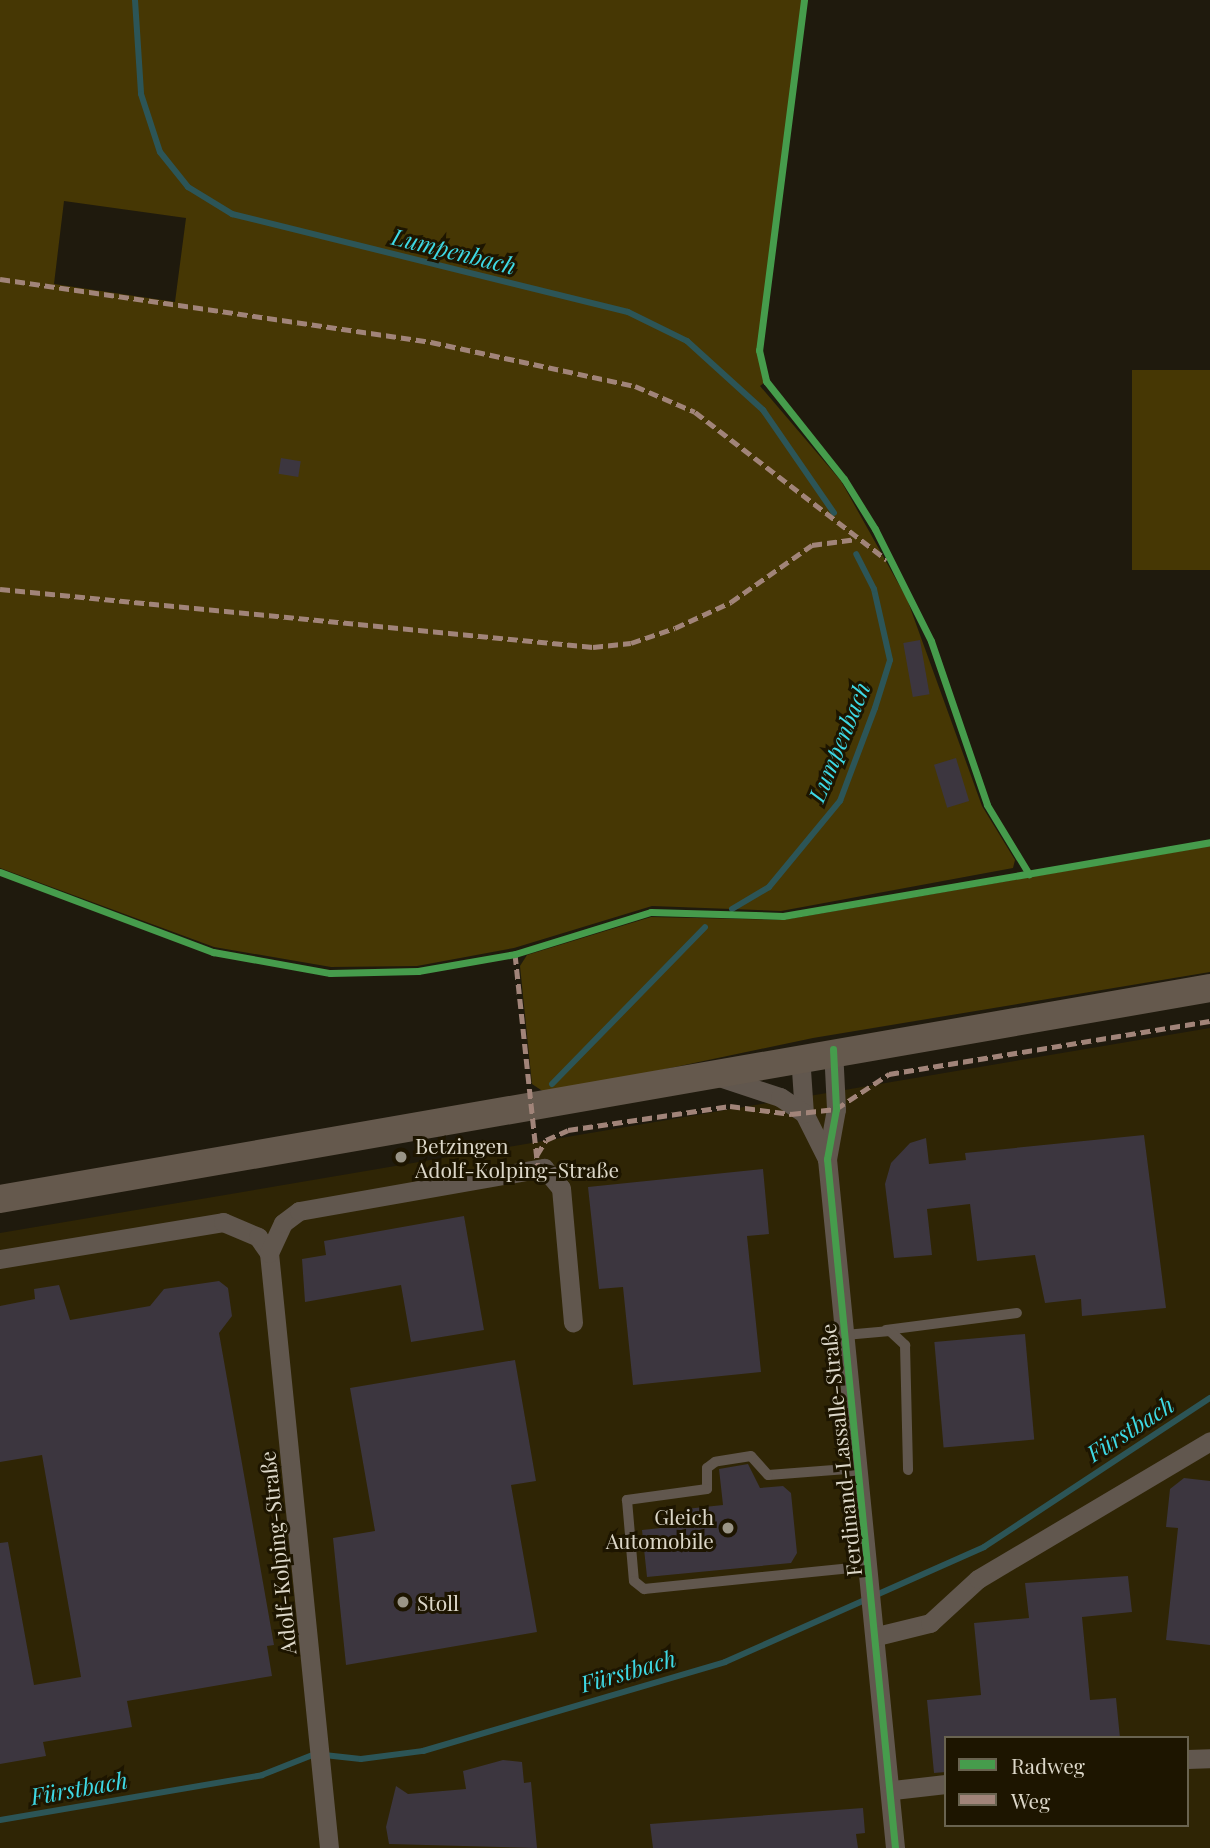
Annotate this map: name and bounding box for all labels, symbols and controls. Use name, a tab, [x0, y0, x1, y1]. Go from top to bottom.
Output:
water label: Lumpenbach	[389, 222, 519, 280]
water label: Lumpenbach	[802, 678, 876, 806]
place label: Betzingen Adolf-Kolping-Straße	[415, 1132, 619, 1182]
marker: Betzingen Adolf-Kolping-Straße	[393, 1149, 409, 1165]
street label: Ferdinand-Lassalle-Straße	[814, 1323, 866, 1577]
water label: Fürstbach	[1081, 1391, 1179, 1467]
street label: Adolf-Kolping-Straße	[254, 1450, 300, 1656]
place label: Gleich Automobile	[606, 1503, 714, 1553]
marker: Gleich Automobile	[720, 1520, 736, 1536]
place label: Stoll	[417, 1589, 459, 1615]
marker: Stoll	[395, 1594, 411, 1610]
water label: Fürstbach	[577, 1644, 679, 1698]
legend	[944, 1736, 1189, 1827]
text: Radweg	[1011, 1751, 1085, 1779]
water label: Fürstbach	[28, 1766, 130, 1810]
text: Weg	[1011, 1786, 1050, 1814]

